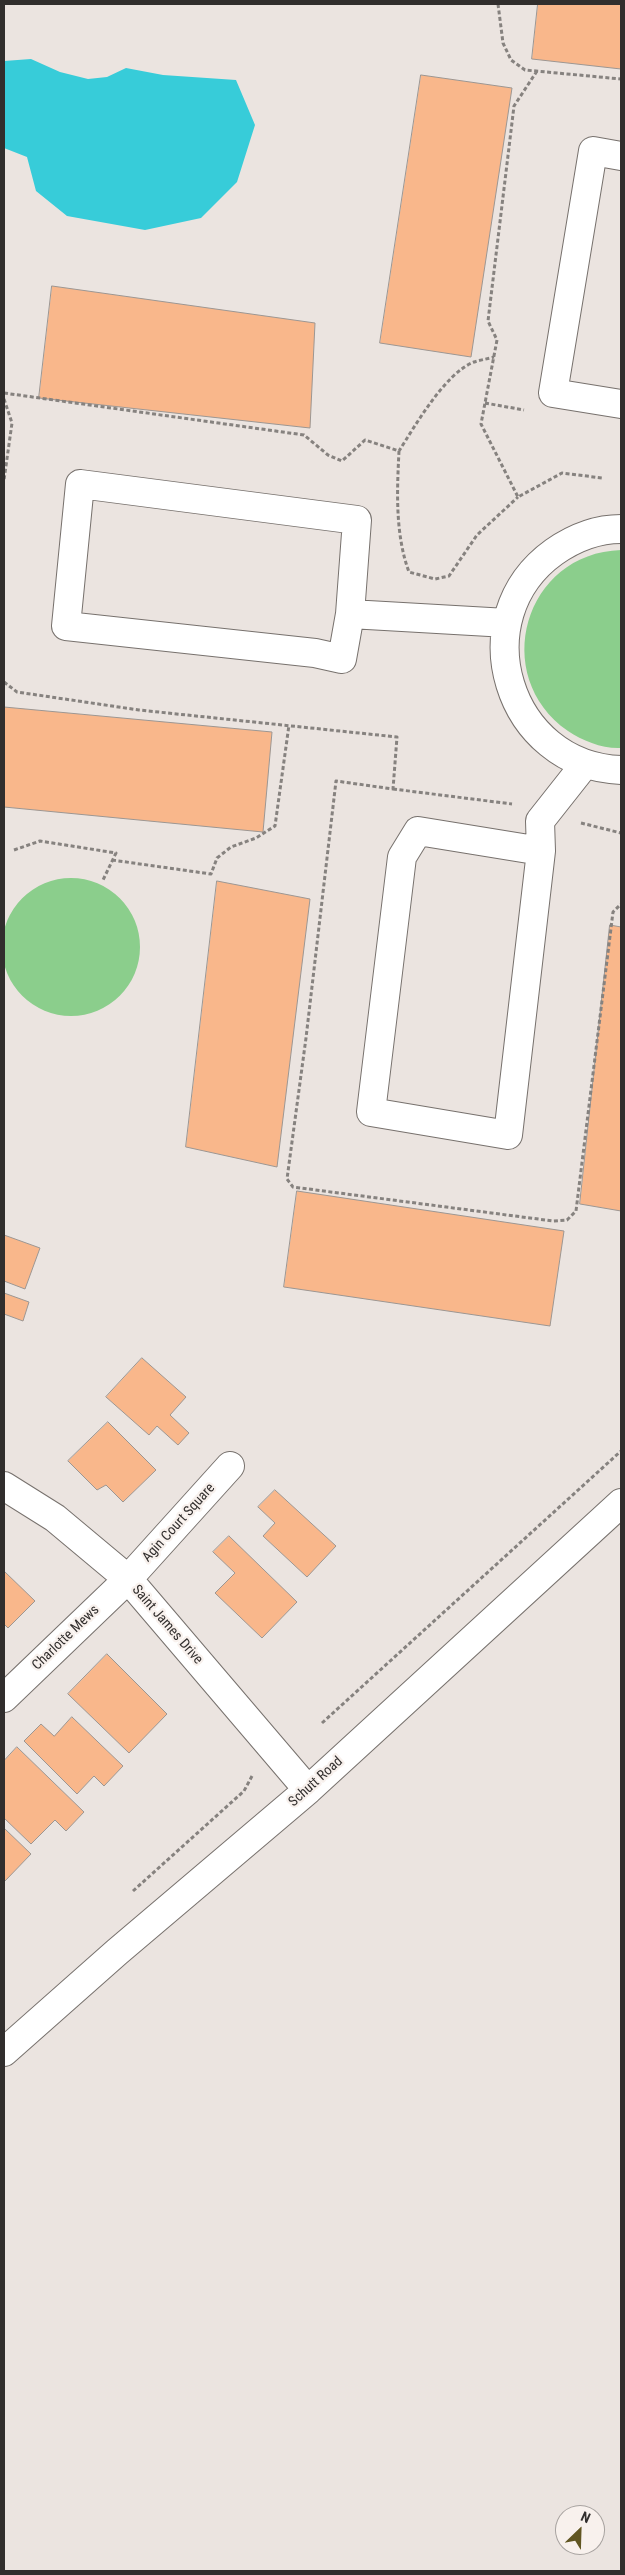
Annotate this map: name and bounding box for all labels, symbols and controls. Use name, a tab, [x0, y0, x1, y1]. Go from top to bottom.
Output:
street label: Agin Court Square	[139, 1480, 219, 1566]
street label: Saint James Drive	[128, 1582, 206, 1668]
street label: Charlotte Mews	[29, 1602, 103, 1674]
street label: Schutt Road	[286, 1753, 346, 1811]
north arrow	[555, 2505, 605, 2555]
text: N	[579, 2508, 593, 2526]

